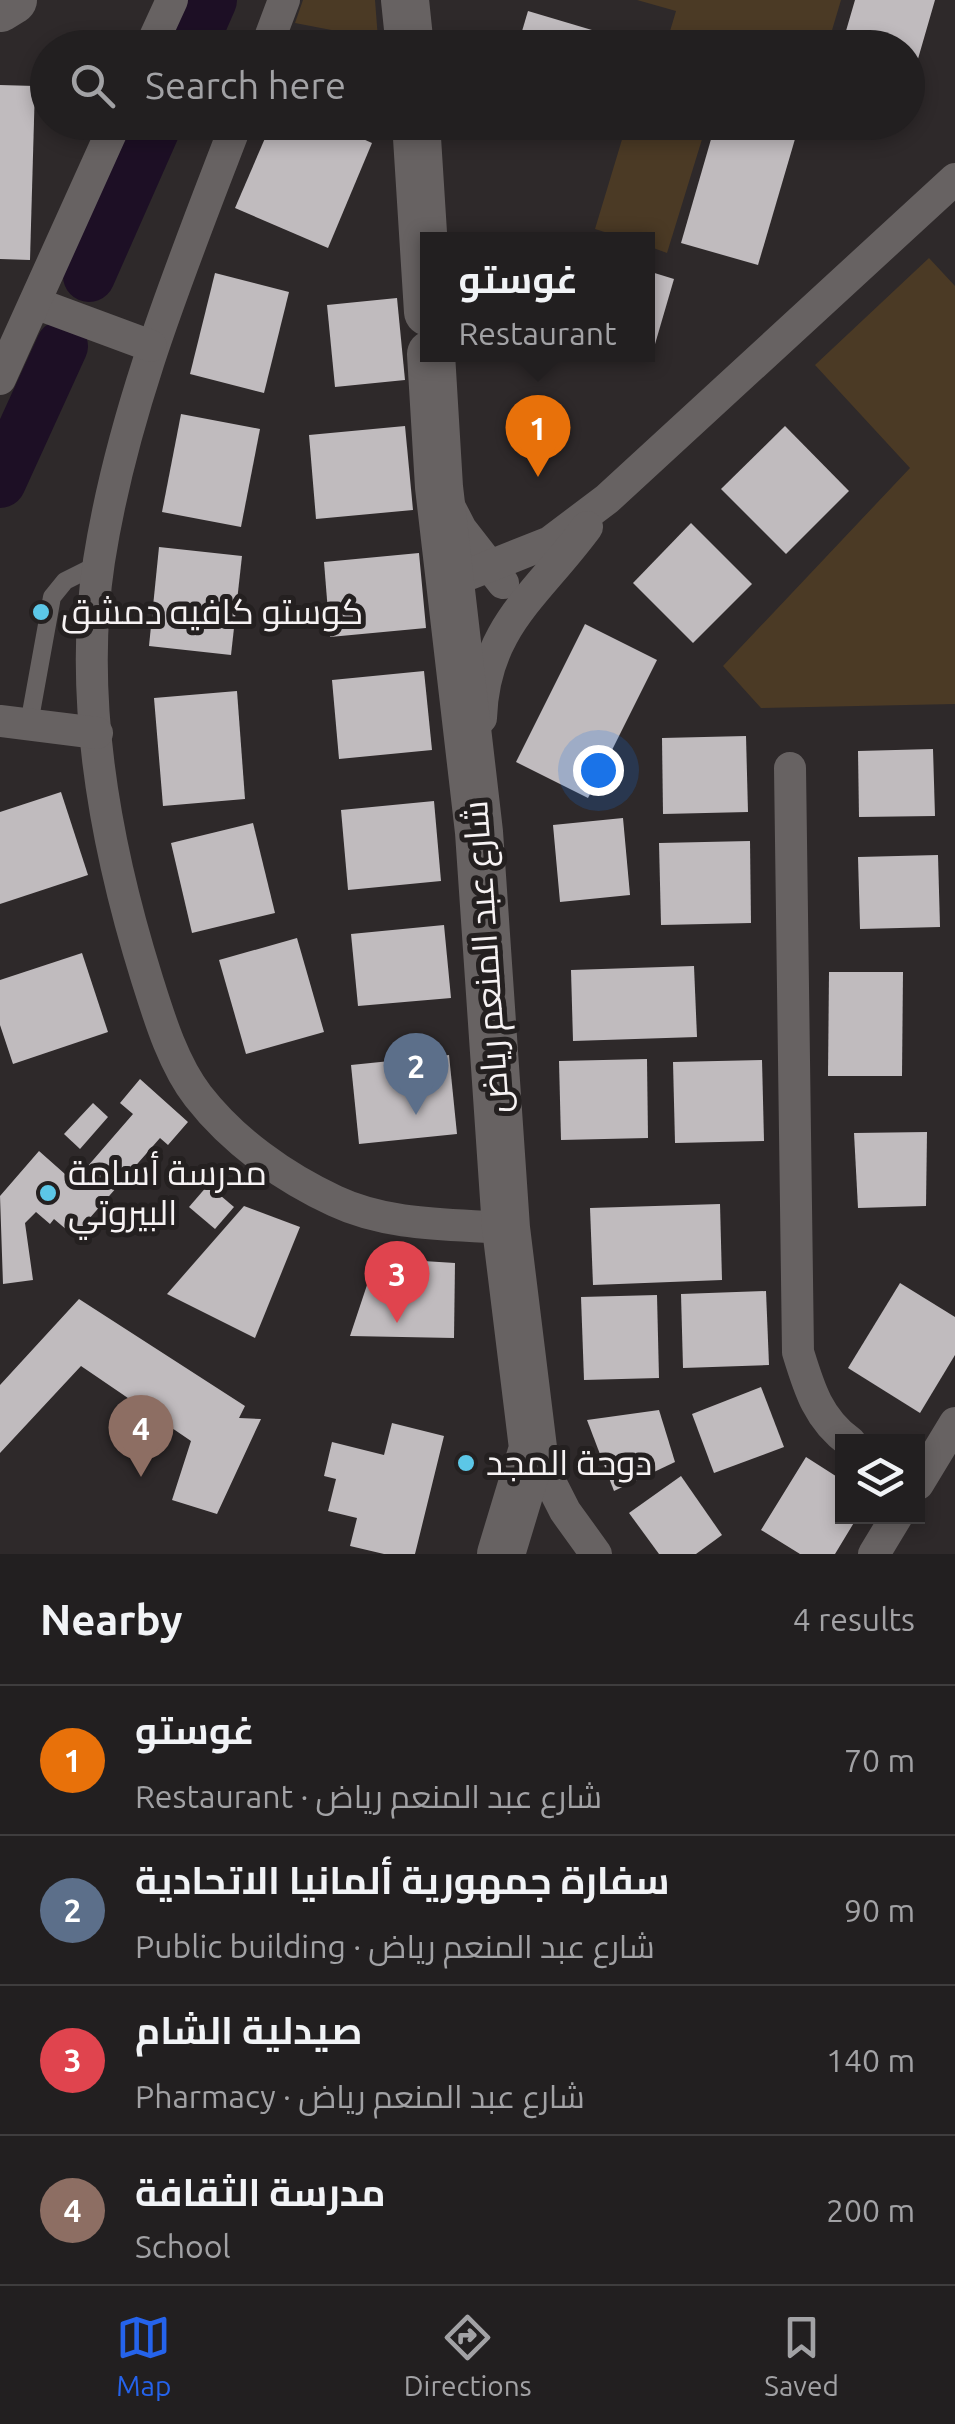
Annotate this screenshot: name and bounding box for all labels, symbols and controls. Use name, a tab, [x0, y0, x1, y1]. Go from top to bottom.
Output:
search box	[30, 30, 925, 140]
icon: search	[65, 58, 120, 113]
text: Search here	[145, 64, 346, 106]
popup	[420, 232, 655, 362]
text: غوستو	[458, 258, 578, 300]
text: Restaurant	[458, 315, 617, 351]
pin: 1	[506, 394, 570, 477]
place label: كوستو كافيه دمشق	[61, 591, 363, 634]
marker: كوستو كافيه دمشق	[30, 601, 52, 623]
your location	[573, 745, 624, 796]
street label: شارع عبد المنعم رياض	[454, 799, 521, 1115]
pin: 2	[384, 1032, 448, 1115]
place label: مدرسة أسامة البيروتي	[68, 1151, 267, 1240]
marker: مدرسة أسامة البيروتي	[37, 1182, 59, 1204]
pin: 3	[364, 1240, 430, 1323]
pin: 4	[108, 1394, 174, 1477]
map controls	[835, 1434, 925, 1524]
button: layers	[835, 1434, 925, 1524]
place label: دوحة المجد	[486, 1442, 652, 1483]
marker: دوحة المجد	[455, 1452, 477, 1474]
text: Nearby	[40, 1596, 183, 1643]
text: 4 results	[793, 1601, 915, 1637]
text: غوستو	[135, 1709, 254, 1751]
text: 1	[63, 1742, 82, 1778]
text: 70 m	[844, 1742, 915, 1778]
text: Restaurant · شارع عبد المنعم رياض	[135, 1778, 602, 1814]
text: سفارة جمهورية ألمانيا الاتحادية	[135, 1859, 669, 1901]
text: 2	[63, 1892, 82, 1928]
text: 90 m	[844, 1892, 915, 1928]
text: Public building · شارع عبد المنعم رياض	[135, 1928, 655, 1964]
text: صيدلية الشام	[135, 2009, 362, 2051]
text: 3	[63, 2042, 82, 2078]
text: 140 m	[826, 2042, 915, 2078]
text: Pharmacy · شارع عبد المنعم رياض	[135, 2078, 585, 2114]
text: مدرسة الثقافة	[135, 2171, 386, 2213]
text: 4	[63, 2192, 82, 2228]
text: 200 m	[826, 2192, 915, 2228]
text: School	[135, 2228, 231, 2264]
tab: Map	[116, 2310, 171, 2401]
tab: Directions	[404, 2310, 532, 2401]
tab: Saved	[764, 2310, 839, 2401]

